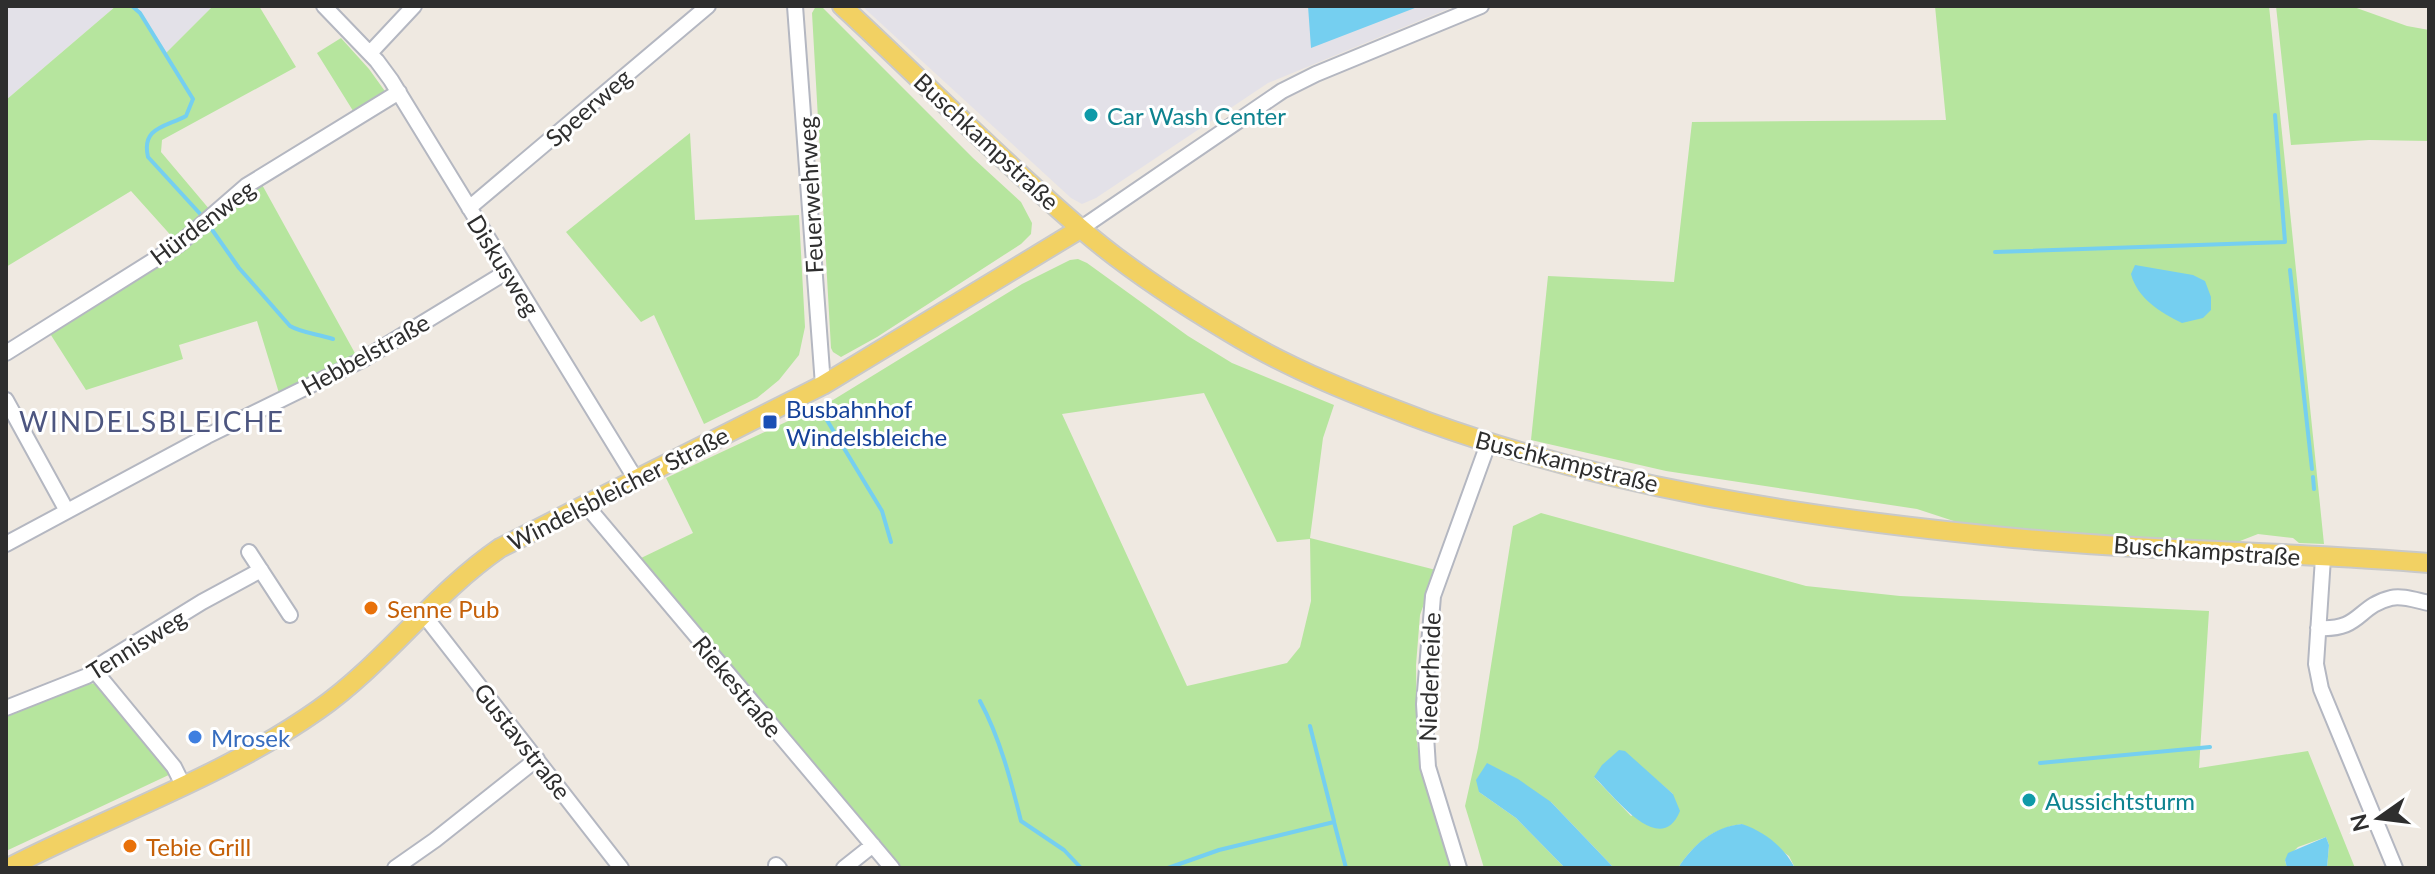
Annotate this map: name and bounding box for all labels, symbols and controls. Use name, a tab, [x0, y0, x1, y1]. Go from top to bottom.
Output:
street label: Speerweg	[539, 62, 637, 152]
street label: Buschkampstraße	[909, 67, 1065, 215]
place label: Car Wash Center	[1107, 101, 1286, 130]
marker: Car Wash Center	[1082, 106, 1100, 124]
street label: Feuerwehrweg	[791, 116, 829, 274]
street label: Hürdenweg	[144, 173, 260, 271]
street label: Diskusweg	[462, 209, 546, 321]
street label: Hebbelstraße	[296, 307, 434, 401]
place label: Busbahnhof Windelsbleiche	[786, 394, 947, 451]
district label: WINDELSBLEICHE	[19, 404, 285, 438]
marker: Busbahnhof Windelsbleiche	[761, 413, 779, 431]
street label: Windelsbleicher Straße	[503, 420, 733, 556]
street label: Buschkampstraße	[1473, 424, 1661, 498]
street label: Buschkampstraße	[2113, 529, 2301, 571]
place label: Senne Pub	[387, 594, 499, 623]
marker: Senne Pub	[362, 599, 380, 617]
street label: Tennisweg	[81, 602, 191, 686]
street label: Niederheide	[1412, 612, 1446, 742]
street label: Riekestraße	[687, 629, 789, 743]
street label: Gustavstraße	[469, 677, 577, 805]
place label: Mrosek	[211, 723, 291, 752]
marker: Mrosek	[186, 728, 204, 746]
north arrow	[2339, 778, 2419, 858]
place label: Aussichtsturm	[2045, 786, 2195, 815]
marker: Aussichtsturm	[2020, 791, 2038, 809]
text: N	[2344, 811, 2374, 834]
place label: Tebie Grill	[146, 832, 251, 861]
marker: Tebie Grill	[121, 837, 139, 855]

